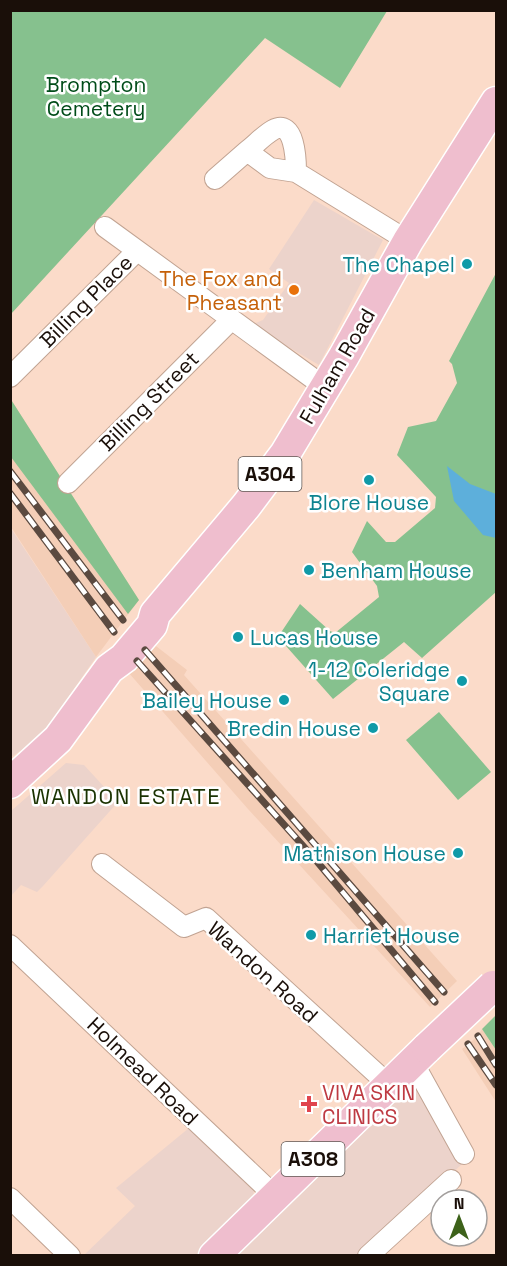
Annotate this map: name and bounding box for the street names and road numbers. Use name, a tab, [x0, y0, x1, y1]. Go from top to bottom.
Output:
street label: Billing Place	[34, 249, 138, 353]
street label: Fulham Road	[293, 303, 381, 429]
street label: Billing Street	[93, 345, 205, 457]
road number: A304	[238, 457, 302, 491]
street label: Wandon Road	[202, 915, 324, 1029]
street label: Holmead Road	[82, 1011, 204, 1131]
road number: A308	[282, 1142, 344, 1176]

